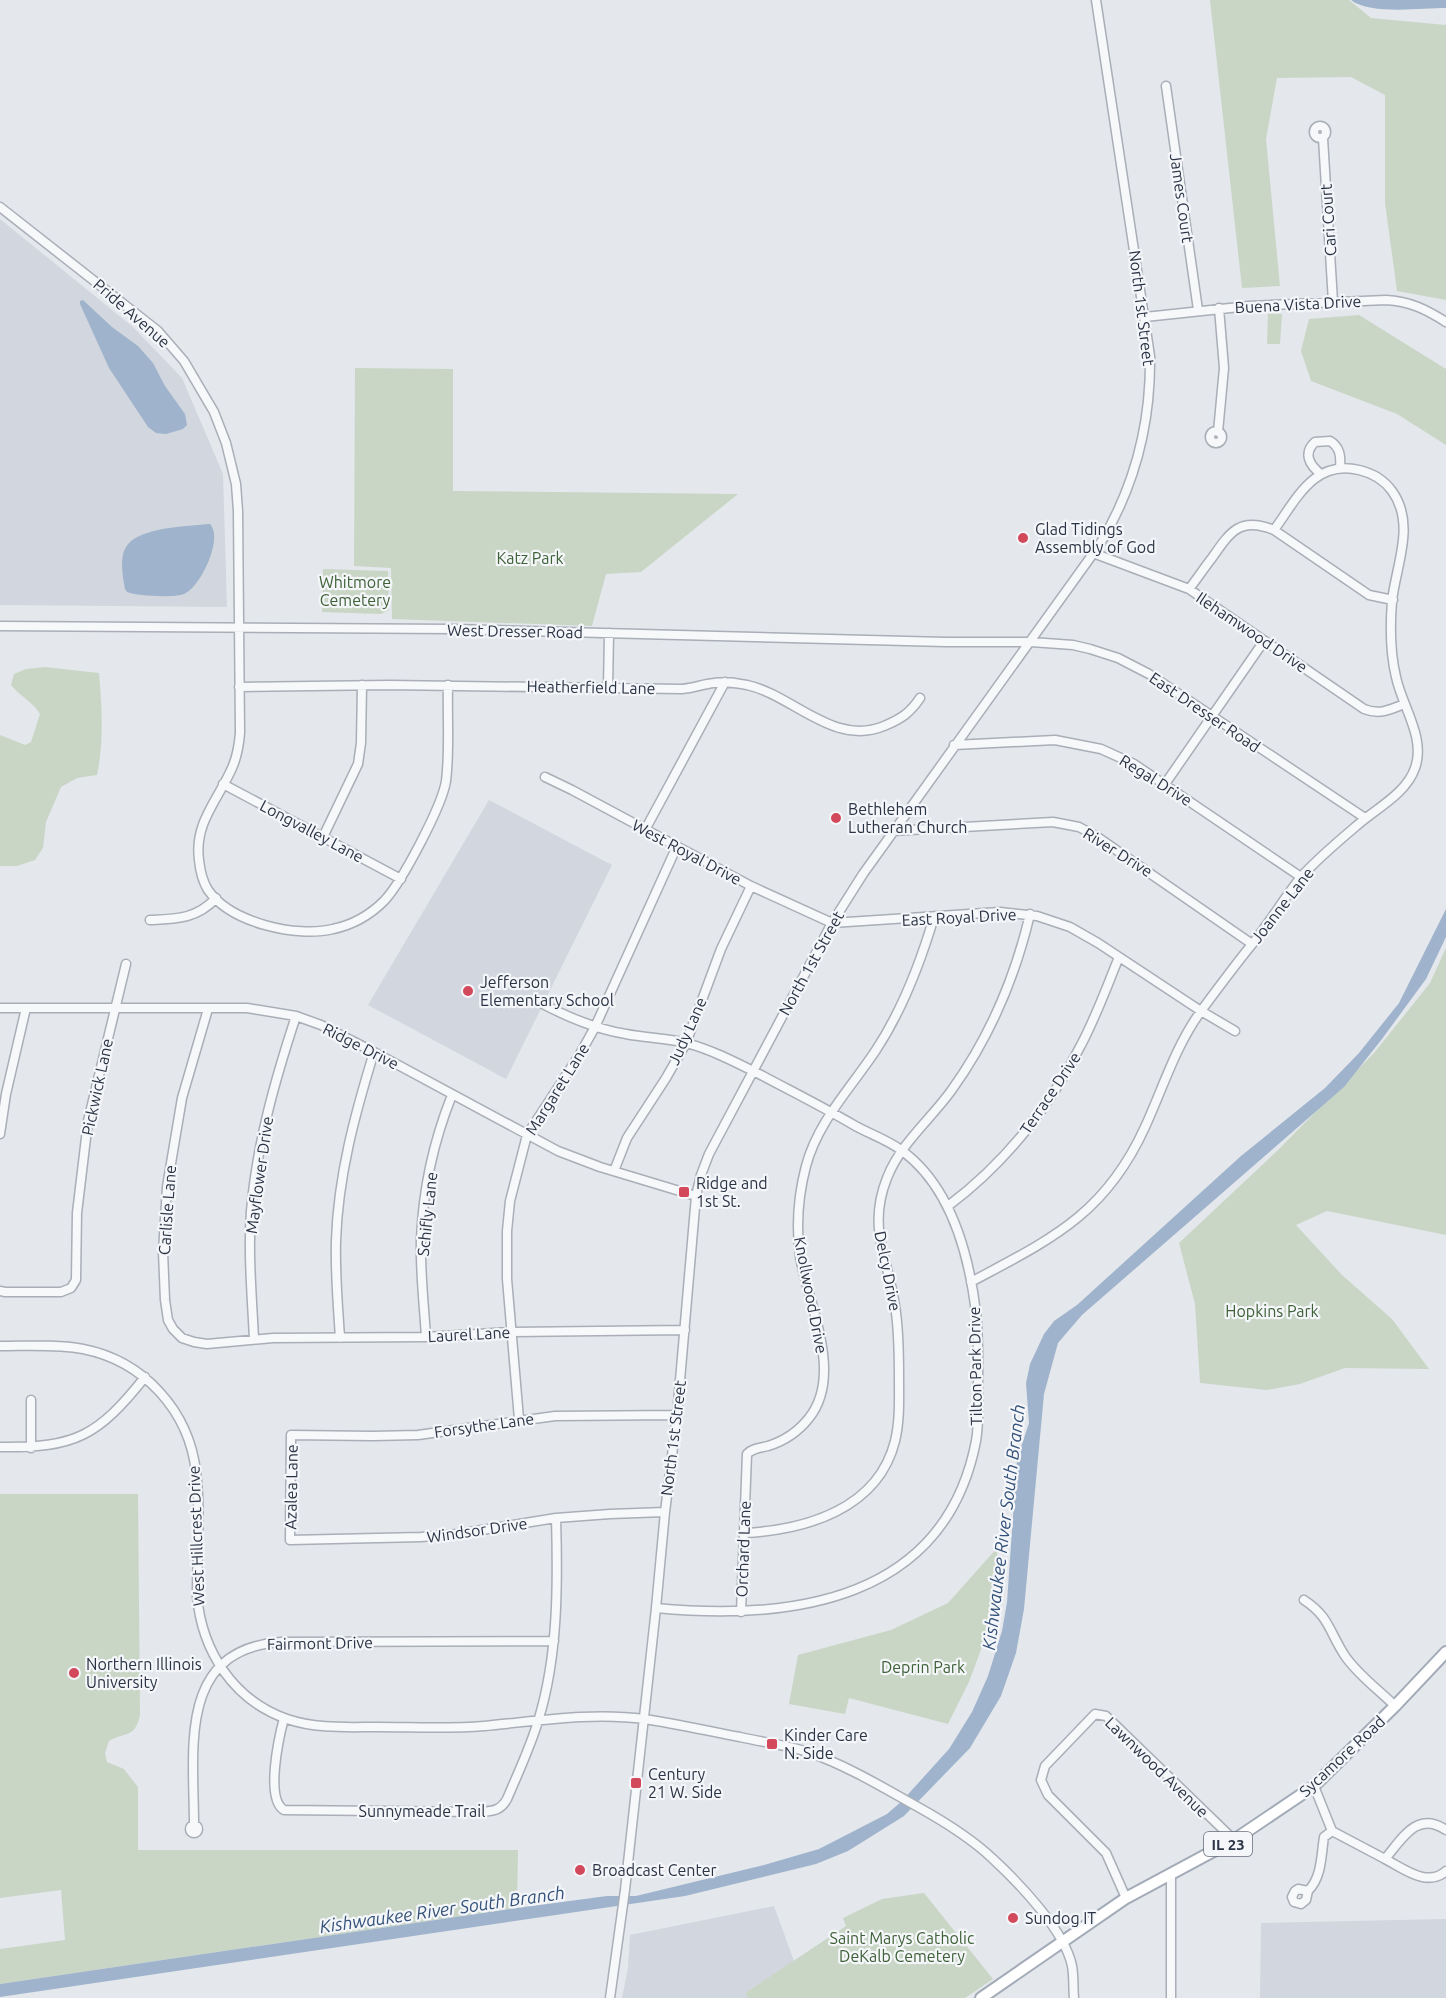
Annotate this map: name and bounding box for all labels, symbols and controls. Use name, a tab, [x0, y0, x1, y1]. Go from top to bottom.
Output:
street label: James Court	[1167, 152, 1197, 245]
street label: Cari Court	[1316, 183, 1340, 257]
street label: North 1st Street	[1126, 249, 1158, 368]
street label: Pride Avenue	[90, 275, 174, 351]
street label: Buena Vista Drive	[1234, 292, 1362, 316]
place label: Glad Tidings Assembly of God	[1035, 520, 1156, 556]
marker: Glad Tidings Assembly of God	[1016, 531, 1030, 545]
park label: Katz Park	[496, 549, 564, 567]
park label: Whitmore Cemetery	[319, 573, 391, 609]
street label: Ilehamwood Drive	[1193, 588, 1311, 676]
street label: West Dresser Road	[447, 621, 583, 641]
street label: East Dresser Road	[1146, 668, 1264, 756]
street label: Heatherfield Lane	[526, 677, 656, 697]
street label: Regal Drive	[1117, 751, 1195, 809]
street label: Longvalley Lane	[257, 796, 367, 866]
place label: Bethlehem Lutheran Church	[848, 800, 967, 836]
marker: Bethlehem Lutheran Church	[829, 811, 843, 825]
street label: West Royal Drive	[629, 816, 745, 888]
street label: River Drive	[1080, 824, 1156, 880]
street label: Joanne Lane	[1247, 864, 1317, 946]
street label: East Royal Drive	[901, 905, 1017, 929]
street label: North 1st Street	[775, 907, 847, 1018]
place label: Jefferson Elementary School	[480, 973, 614, 1009]
marker: Jefferson Elementary School	[461, 984, 475, 998]
street label: Judy Lane	[664, 994, 710, 1068]
street label: Ridge Drive	[320, 1019, 402, 1073]
street label: Pickwick Lane	[78, 1037, 116, 1137]
street label: Margaret Lane	[522, 1040, 592, 1138]
street label: Terrace Drive	[1016, 1049, 1084, 1137]
street label: Mayflower Drive	[242, 1115, 276, 1235]
street label: Carlisle Lane	[155, 1164, 179, 1256]
street label: Schifly Lane	[414, 1171, 440, 1257]
place label: Ridge and 1st St.	[696, 1174, 768, 1210]
marker: Ridge and 1st St.	[677, 1185, 691, 1199]
street label: Delcy Drive	[871, 1229, 905, 1313]
street label: Knollwood Drive	[791, 1235, 831, 1355]
park label: Hopkins Park	[1225, 1302, 1319, 1320]
street label: Tilton Park Drive	[965, 1306, 985, 1426]
street label: Laurel Lane	[427, 1323, 511, 1345]
street label: North 1st Street	[657, 1378, 689, 1497]
water label: Kishwaukee River South Branch	[978, 1403, 1028, 1651]
street label: Forsythe Lane	[433, 1409, 535, 1441]
street label: Azalea Lane	[281, 1444, 301, 1530]
street label: West Hillcrest Drive	[185, 1465, 207, 1607]
street label: Orchard Lane	[732, 1500, 754, 1598]
street label: Windsor Drive	[426, 1514, 528, 1546]
street label: Fairmont Drive	[267, 1633, 373, 1653]
place label: Northern Illinois University	[86, 1655, 202, 1691]
park label: Deprin Park	[881, 1658, 965, 1676]
marker: Northern Illinois University	[67, 1666, 81, 1680]
street label: Sycamore Road	[1296, 1712, 1388, 1800]
street label: Lawnwood Avenue	[1102, 1713, 1212, 1821]
place label: Kinder Care N. Side	[784, 1726, 868, 1762]
marker: Kinder Care N. Side	[765, 1737, 779, 1751]
place label: Century 21 W. Side	[648, 1765, 722, 1801]
marker: Century 21 W. Side	[629, 1776, 643, 1790]
street label: Sunnymeade Trail	[359, 1802, 485, 1820]
road number: IL 23	[1204, 1832, 1252, 1856]
place label: Broadcast Center	[592, 1861, 717, 1879]
marker: Broadcast Center	[573, 1863, 587, 1877]
water label: Kishwaukee River South Branch	[318, 1882, 566, 1936]
place label: Sundog IT	[1025, 1909, 1096, 1927]
marker: Sundog IT	[1006, 1911, 1020, 1925]
park label: Saint Marys Catholic DeKalb Cemetery	[830, 1929, 975, 1965]

